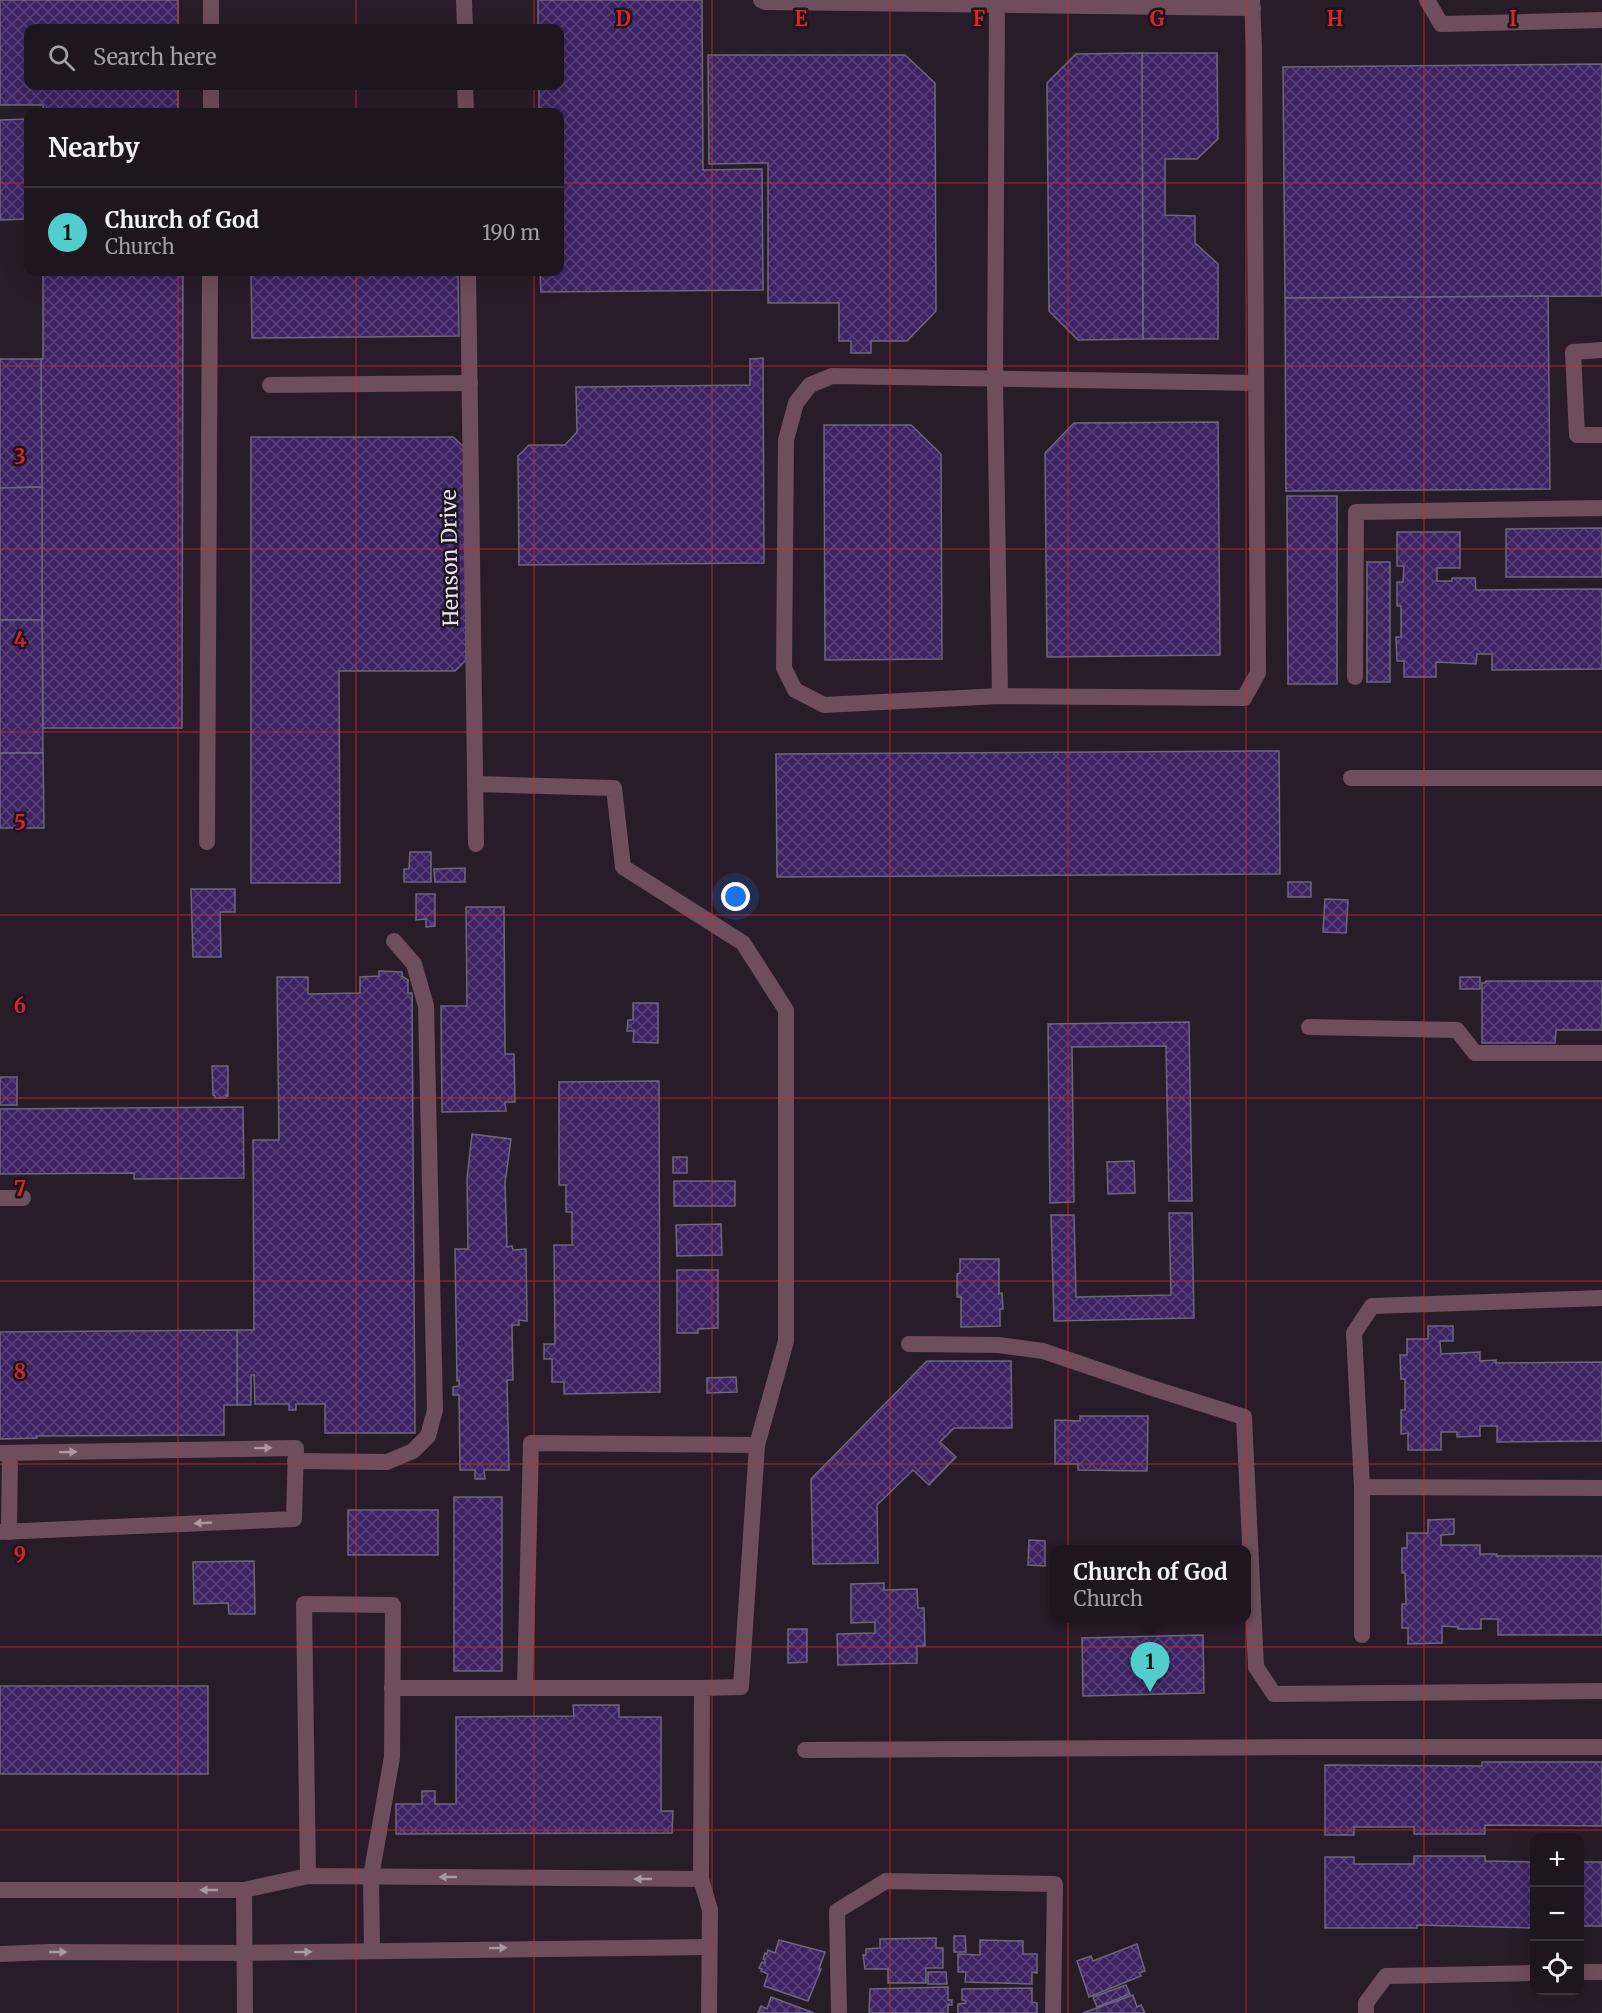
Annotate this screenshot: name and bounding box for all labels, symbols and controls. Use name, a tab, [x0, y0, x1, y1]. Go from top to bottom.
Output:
text: D	[615, 6, 631, 31]
text: E	[794, 6, 808, 31]
text: F	[973, 6, 986, 31]
text: G	[1150, 6, 1165, 31]
text: H	[1327, 6, 1343, 31]
text: I	[1509, 6, 1517, 31]
search box	[24, 24, 564, 90]
icon: search	[45, 41, 78, 74]
text: Search here	[93, 43, 216, 71]
text: Nearby	[48, 131, 140, 164]
text: Church of God	[105, 206, 259, 234]
text: 1	[63, 220, 72, 245]
text: 190 m	[482, 220, 540, 245]
text: Church	[105, 234, 175, 259]
text: 3	[14, 444, 26, 469]
street label: Henson Drive	[435, 489, 464, 627]
text: 4	[14, 627, 27, 652]
text: 5	[14, 810, 26, 835]
your location	[721, 882, 750, 911]
text: 6	[14, 993, 26, 1018]
text: 7	[14, 1176, 26, 1201]
text: 8	[14, 1359, 26, 1384]
one-way arrow	[254, 1443, 273, 1453]
one-way arrow	[59, 1447, 78, 1457]
one-way arrow	[194, 1519, 213, 1528]
text: 9	[14, 1542, 26, 1567]
popup	[1050, 1545, 1251, 1623]
text: Church of God	[1073, 1558, 1228, 1586]
text: Church	[1073, 1586, 1143, 1611]
pin: 1	[1130, 1642, 1170, 1692]
map controls	[1530, 1833, 1584, 1995]
button: +	[1530, 1833, 1584, 1887]
one-way arrow	[438, 1872, 457, 1882]
one-way arrow	[633, 1874, 652, 1884]
one-way arrow	[199, 1885, 218, 1895]
button: −	[1530, 1887, 1584, 1941]
button: locate	[1530, 1941, 1584, 1995]
one-way arrow	[488, 1943, 507, 1953]
one-way arrow	[49, 1947, 68, 1957]
one-way arrow	[293, 1947, 312, 1956]

